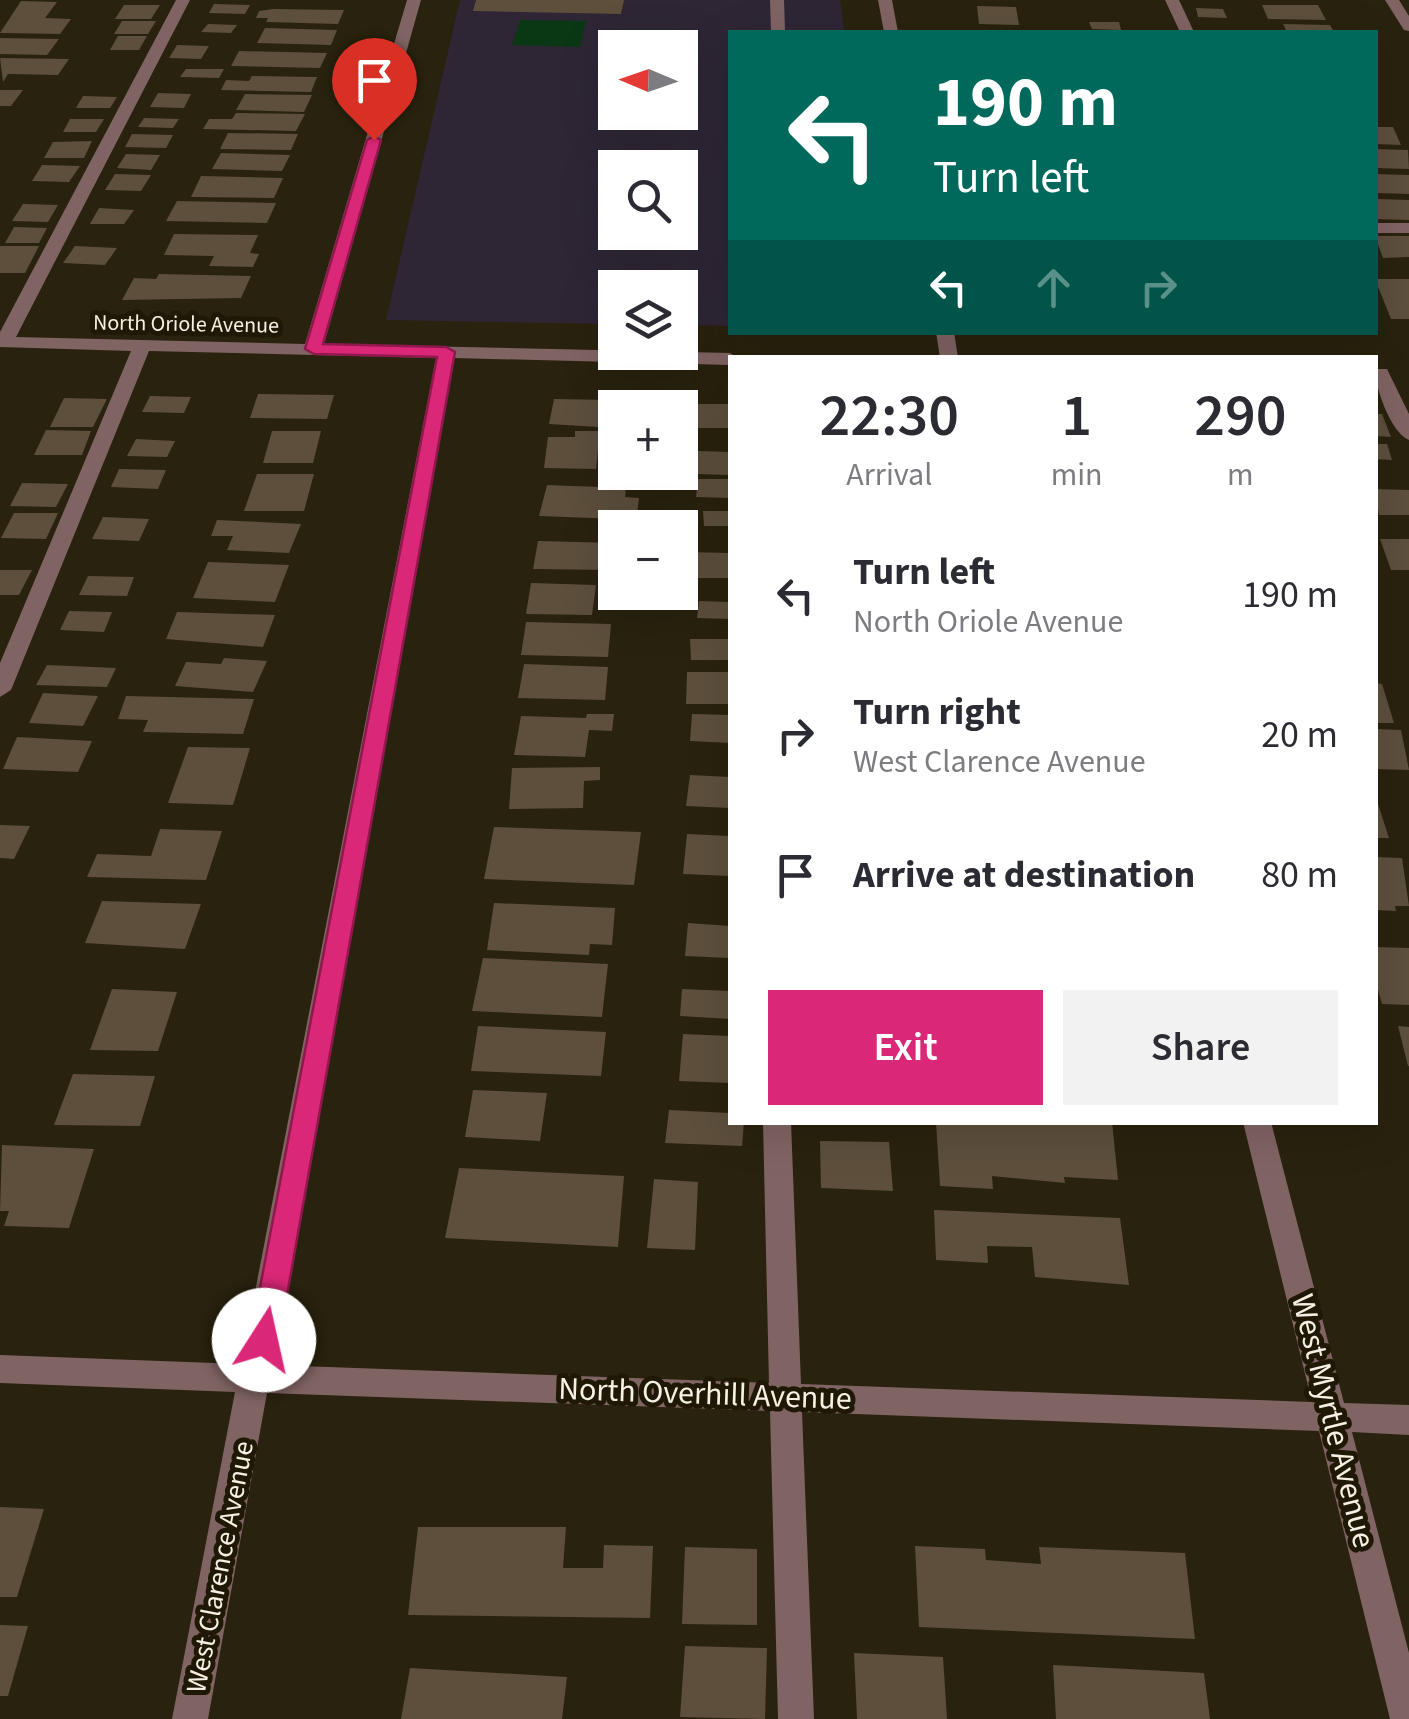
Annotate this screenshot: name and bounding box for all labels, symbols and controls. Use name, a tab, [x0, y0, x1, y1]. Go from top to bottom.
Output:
north arrow	[598, 30, 698, 130]
map controls	[598, 30, 698, 610]
pin	[332, 38, 417, 141]
icon: arrive	[347, 53, 402, 108]
text: 190 m	[933, 53, 1118, 153]
icon: left	[768, 70, 898, 200]
text: Turn left	[933, 146, 1089, 210]
button: search	[598, 150, 698, 250]
icon: left	[921, 260, 976, 315]
icon: ahead	[1026, 260, 1081, 315]
icon: right	[1131, 260, 1186, 315]
button: layers	[598, 270, 698, 370]
street label: North Oriole Avenue	[93, 306, 279, 342]
text: 22:30	[820, 374, 959, 459]
text: 1	[1061, 374, 1092, 459]
text: 290	[1194, 374, 1286, 459]
button: +	[598, 390, 698, 490]
text: Arrival	[846, 452, 932, 498]
text: min	[1051, 452, 1103, 498]
text: m	[1227, 452, 1254, 498]
button: −	[598, 510, 698, 610]
text: Turn left	[853, 545, 995, 599]
icon: left	[768, 568, 823, 623]
text: 190 m	[1242, 568, 1338, 622]
text: North Oriole Avenue	[853, 599, 1123, 645]
text: Turn right	[853, 685, 1021, 739]
icon: right	[768, 708, 823, 763]
text: 20 m	[1261, 708, 1338, 762]
text: West Clarence Avenue	[853, 739, 1146, 785]
icon: arrive	[768, 848, 823, 903]
text: Arrive at destination	[853, 848, 1195, 902]
text: 80 m	[1261, 848, 1338, 902]
button: Exit	[768, 990, 1043, 1105]
button: Share	[1063, 990, 1338, 1105]
position arrow	[212, 1288, 316, 1392]
street label: West Myrtle Avenue	[1279, 1289, 1387, 1553]
street label: North Overhill Avenue	[558, 1366, 852, 1422]
street label: West Clarence Avenue	[176, 1438, 264, 1696]

